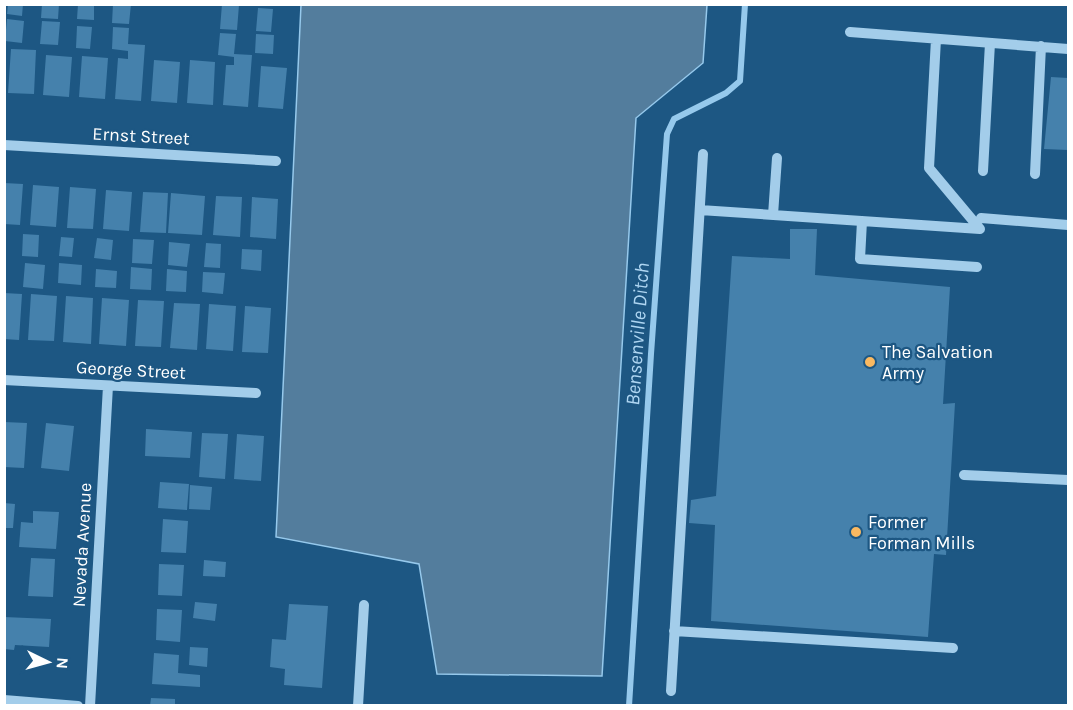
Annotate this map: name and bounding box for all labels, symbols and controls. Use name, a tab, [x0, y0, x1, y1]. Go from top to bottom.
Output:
street label: Ernst Street	[92, 122, 190, 150]
water label: Bensenville Ditch	[621, 262, 654, 406]
place label: The Salvation Army	[882, 341, 993, 384]
marker: The Salvation Army	[863, 355, 877, 369]
street label: George Street	[76, 356, 187, 384]
street label: Nevada Avenue	[68, 482, 96, 608]
place label: Former Forman Mills	[868, 511, 975, 554]
marker: Former Forman Mills	[849, 525, 863, 539]
north arrow	[18, 632, 78, 692]
text: N	[52, 657, 72, 670]

